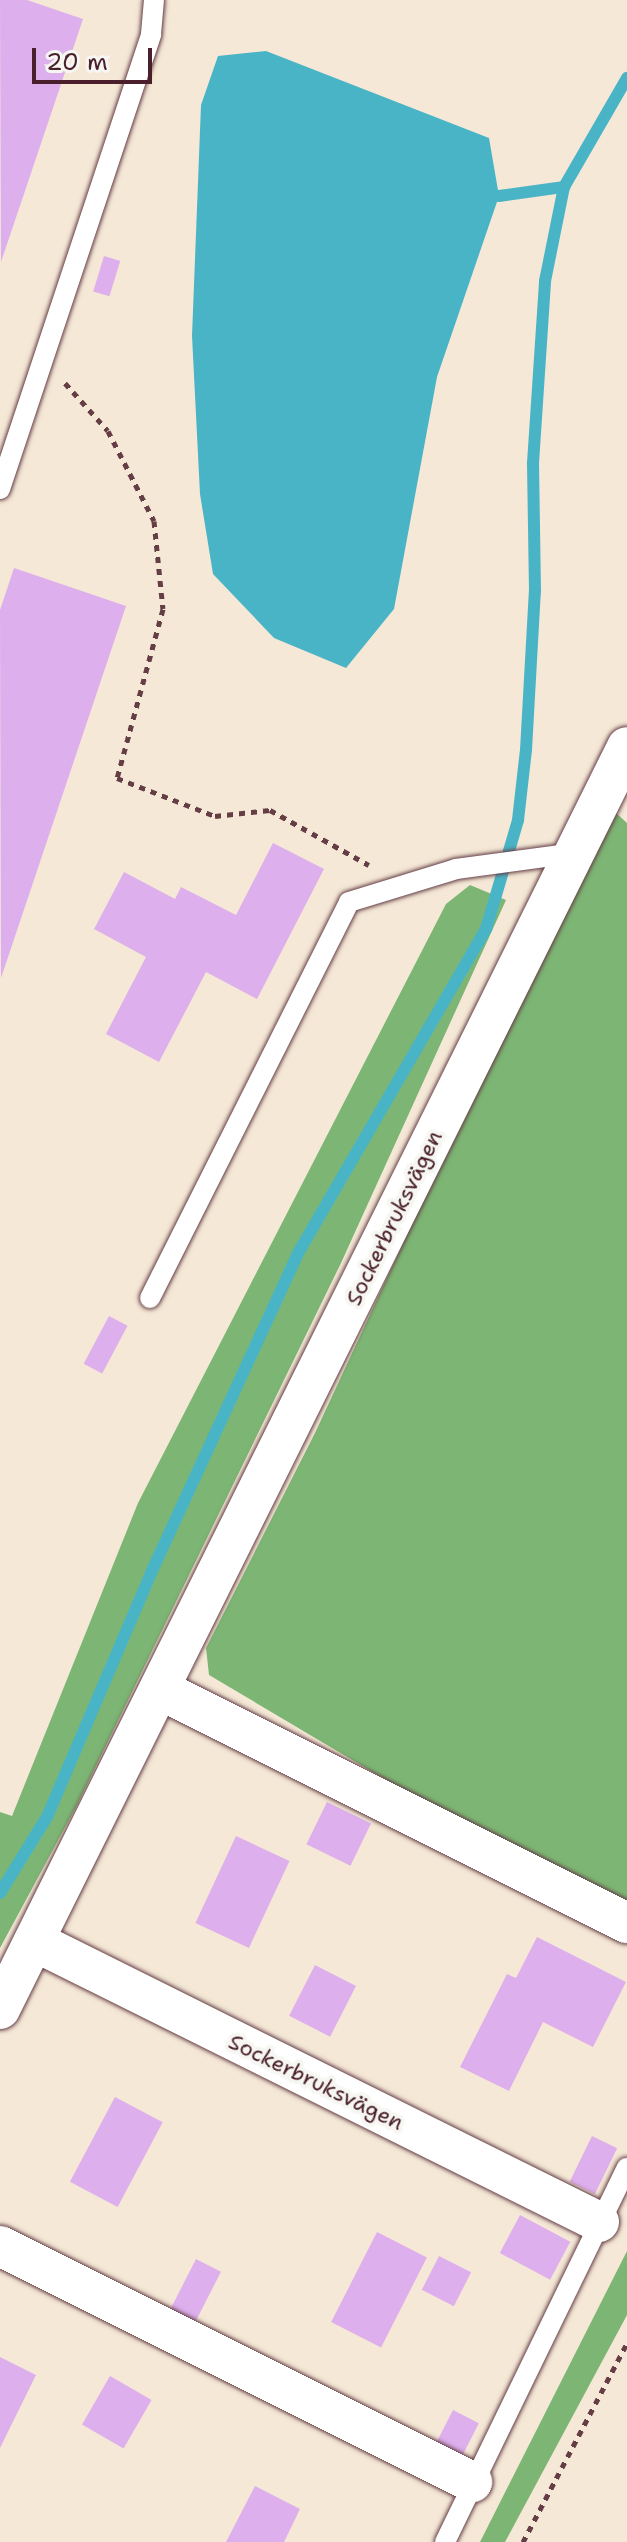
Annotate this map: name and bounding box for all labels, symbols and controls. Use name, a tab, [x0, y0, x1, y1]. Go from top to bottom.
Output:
scale bar	[36, 32, 156, 82]
text: 20 m	[46, 46, 108, 78]
street label: Sockerbruksvägen	[340, 1126, 448, 1310]
street label: Sockerbruksvägen	[224, 2028, 408, 2136]

